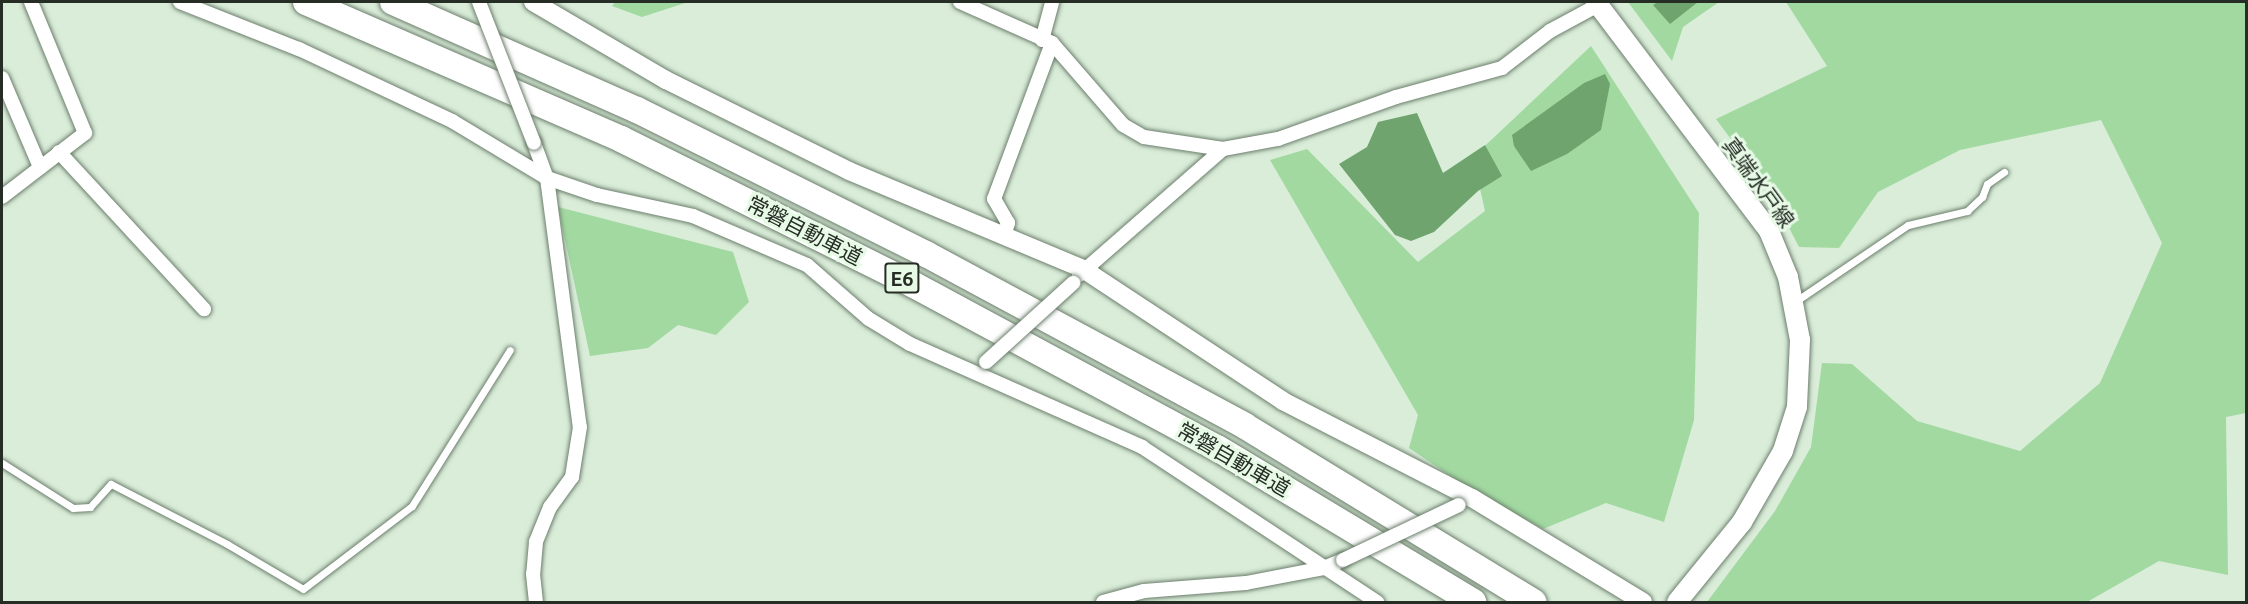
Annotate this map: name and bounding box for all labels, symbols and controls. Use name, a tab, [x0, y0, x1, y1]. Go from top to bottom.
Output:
street label: 真端水戸線	[1718, 132, 1800, 232]
street label: 常磐自動車道	[743, 190, 867, 270]
road number: E6	[884, 261, 920, 295]
street label: 常磐自動車道	[1173, 417, 1295, 501]

